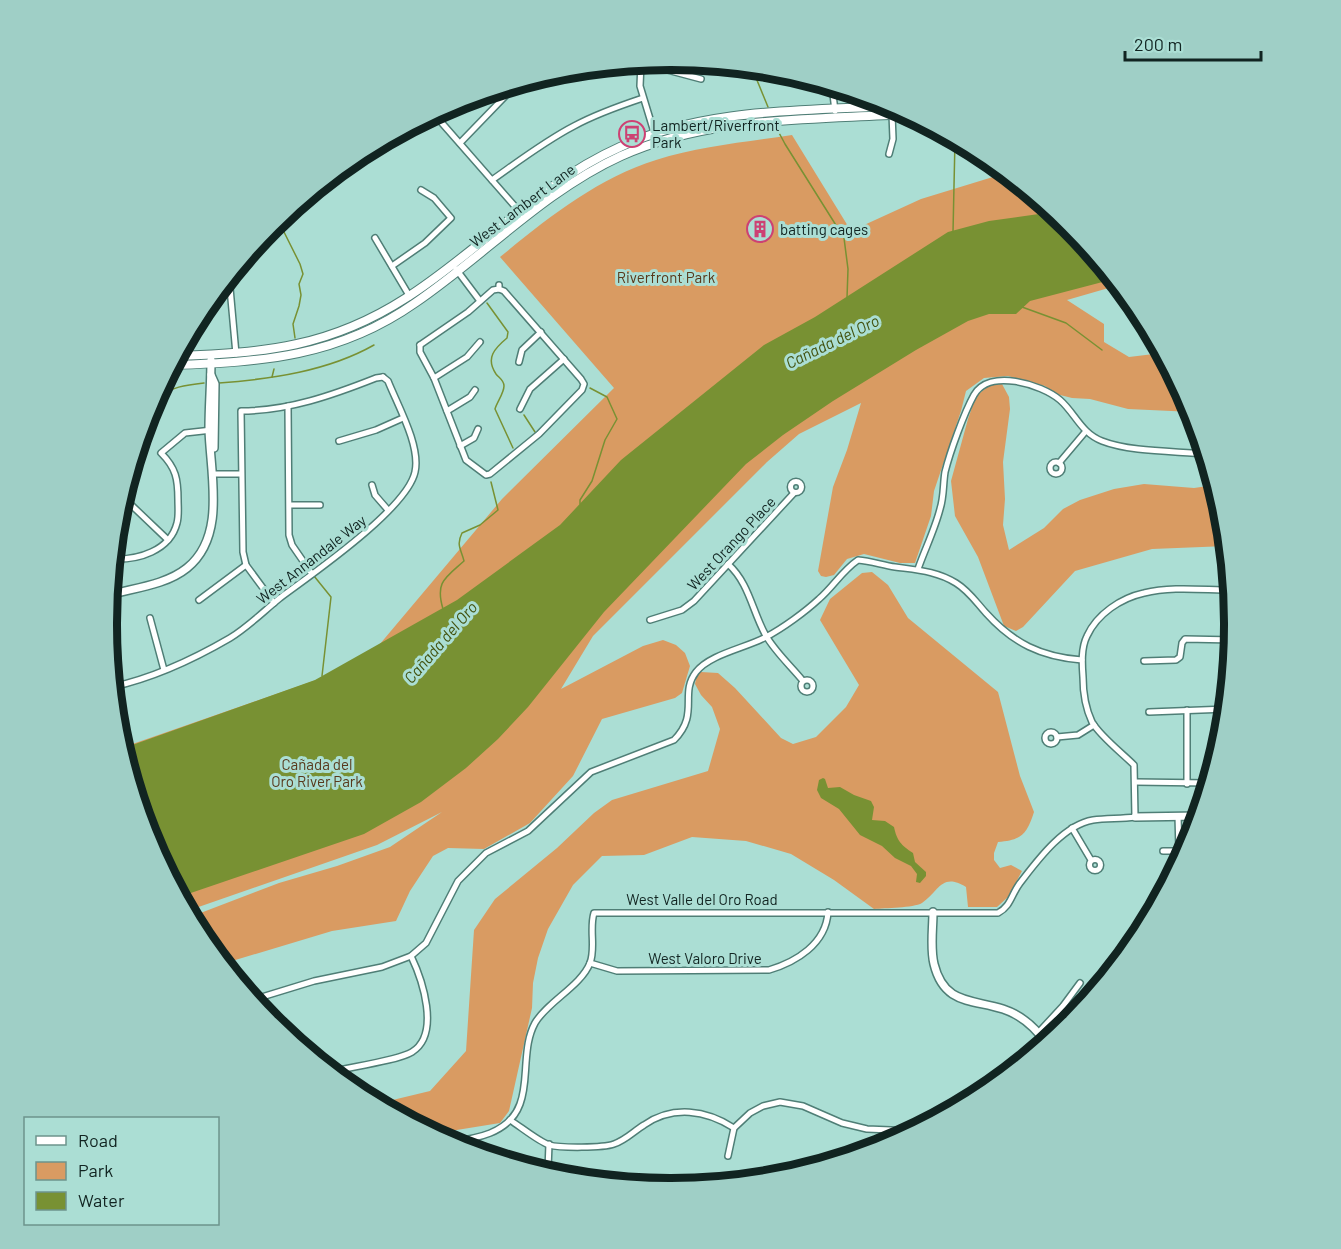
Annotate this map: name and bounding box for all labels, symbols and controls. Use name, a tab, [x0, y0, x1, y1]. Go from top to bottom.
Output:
scale bar	[1125, 24, 1262, 62]
text: 200 m	[1134, 33, 1182, 55]
place label: Lambert/Riverfront Park	[652, 116, 780, 151]
bus stop icon: Lambert/Riverfront Park	[617, 119, 647, 149]
street label: West Lambert Lane	[466, 160, 578, 250]
building icon: batting cages	[745, 214, 775, 244]
place label: batting cages	[780, 220, 868, 238]
park label: Riverfront Park	[617, 268, 716, 286]
water label: Cañada del Oro	[782, 310, 882, 372]
street label: West Orango Place	[683, 492, 779, 594]
street label: West Annandale Way	[253, 511, 369, 607]
water label: Cañada del Oro	[399, 597, 481, 687]
park label: Cañada del Oro River Park	[271, 755, 363, 790]
street label: West Valle del Oro Road	[626, 890, 778, 908]
street label: West Valoro Drive	[648, 949, 762, 967]
legend	[24, 1117, 219, 1225]
text: Road	[78, 1129, 118, 1151]
text: Park	[78, 1159, 113, 1181]
text: Water	[78, 1189, 125, 1211]

